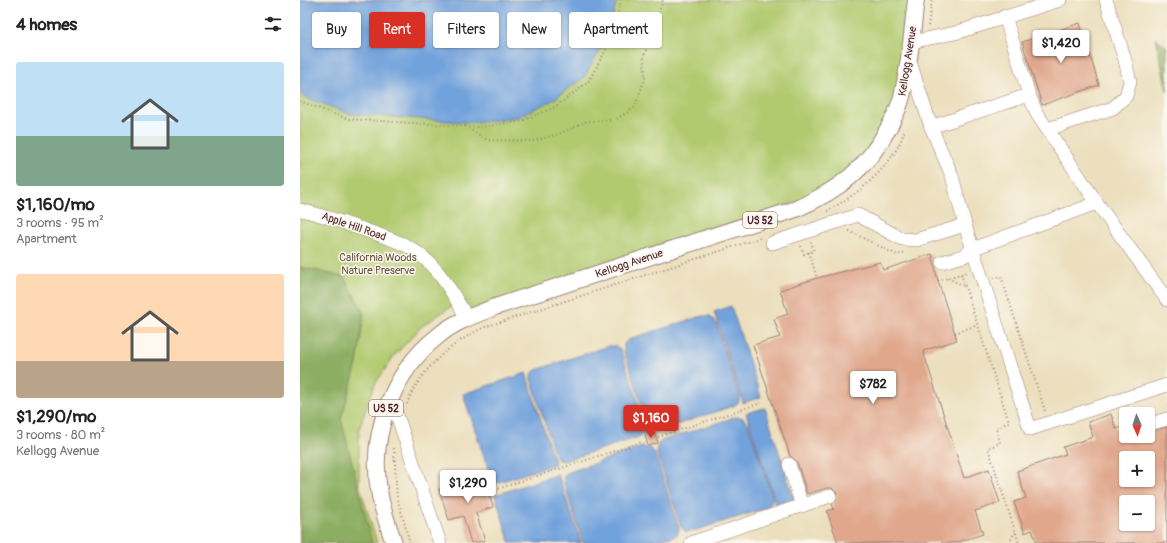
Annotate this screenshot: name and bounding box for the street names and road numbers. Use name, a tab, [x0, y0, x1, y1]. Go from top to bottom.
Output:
street label: Kellogg Avenue	[896, 25, 920, 97]
street label: Apple Hill Road	[320, 209, 388, 244]
road number: US 52	[743, 212, 777, 228]
street label: Kellogg Avenue	[594, 246, 665, 281]
road number: US 52	[369, 400, 403, 416]

